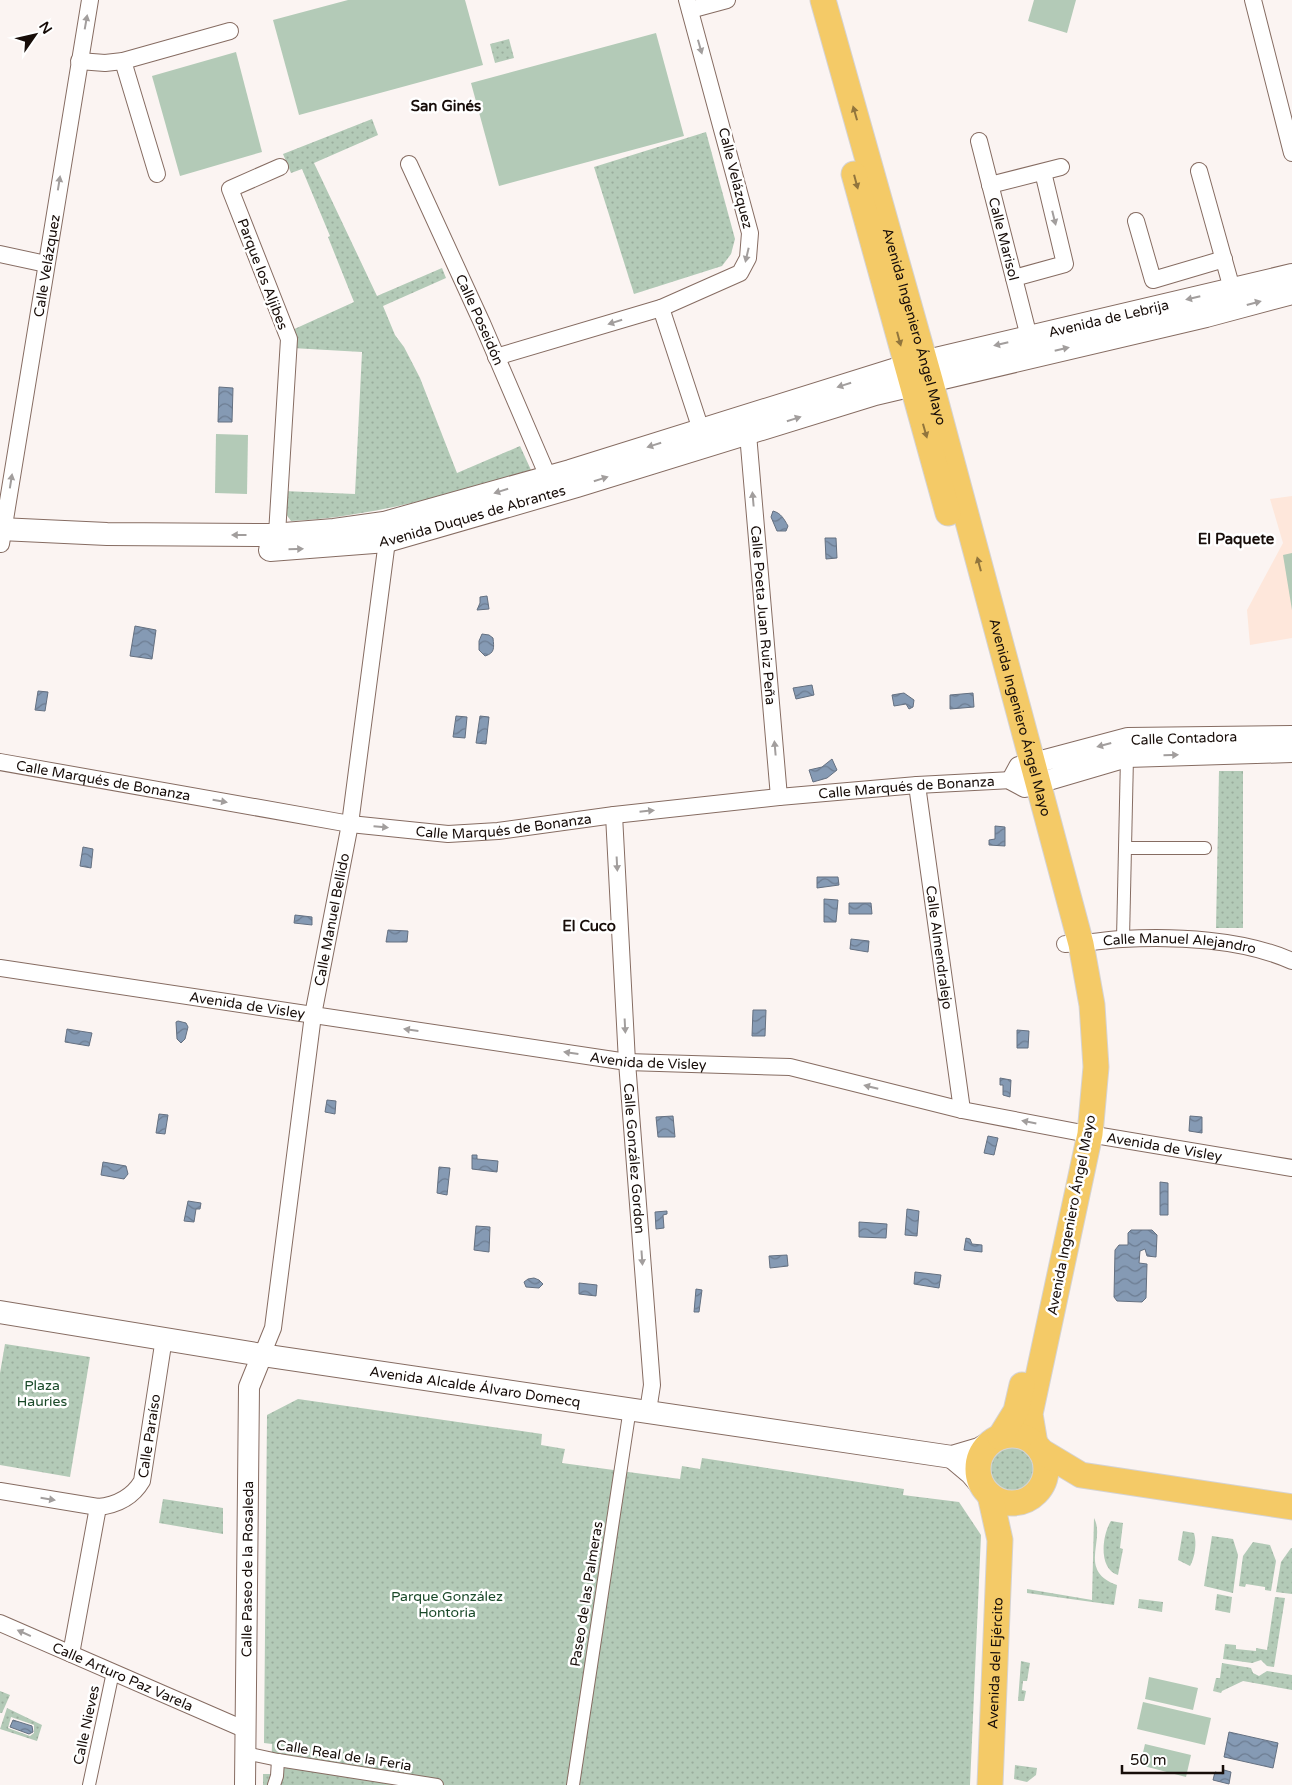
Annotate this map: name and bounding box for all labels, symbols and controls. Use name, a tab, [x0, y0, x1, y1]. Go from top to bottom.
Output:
north arrow	[10, 10, 60, 60]
one-way arrow	[82, 14, 90, 30]
text: N	[35, 19, 56, 37]
one-way arrow	[697, 40, 705, 55]
district label: San Ginés	[411, 97, 481, 115]
one-way arrow	[850, 105, 858, 120]
street label: Calle Velázquez	[715, 126, 756, 230]
one-way arrow	[56, 174, 64, 190]
one-way arrow	[852, 174, 860, 190]
street label: Calle Marisol	[985, 196, 1022, 282]
one-way arrow	[1050, 210, 1058, 225]
street label: Calle Velázquez	[30, 213, 64, 318]
street label: Parque los Aljibes	[234, 216, 292, 332]
street label: Avenida Ingeniero Ángel Mayo	[879, 226, 950, 427]
one-way arrow	[743, 247, 751, 263]
street label: Calle Poseidón	[452, 272, 507, 368]
one-way arrow	[1186, 294, 1201, 302]
street label: Avenida de Lebrija	[1047, 296, 1171, 341]
one-way arrow	[1247, 299, 1262, 307]
one-way arrow	[607, 318, 622, 326]
one-way arrow	[895, 331, 903, 346]
one-way arrow	[994, 340, 1009, 348]
one-way arrow	[1055, 345, 1070, 353]
one-way arrow	[836, 381, 851, 389]
one-way arrow	[787, 415, 802, 423]
one-way arrow	[921, 424, 929, 439]
one-way arrow	[646, 441, 661, 449]
one-way arrow	[7, 473, 15, 489]
one-way arrow	[594, 474, 609, 482]
street label: Avenida Duques de Abrantes	[378, 482, 568, 551]
one-way arrow	[494, 488, 509, 496]
one-way arrow	[749, 491, 757, 507]
street label: Calle Poeta Juan Ruiz Peña	[747, 525, 779, 706]
district label: El Paquete	[1198, 530, 1275, 549]
one-way arrow	[230, 531, 246, 539]
one-way arrow	[288, 544, 304, 552]
one-way arrow	[975, 557, 983, 572]
street label: Avenida Ingeniero Ángel Mayo	[985, 617, 1055, 818]
street label: Calle Contadora	[1131, 728, 1237, 749]
one-way arrow	[771, 740, 779, 756]
one-way arrow	[1097, 741, 1112, 749]
one-way arrow	[1163, 751, 1179, 759]
street label: Calle Marqués de Bonanza	[15, 757, 192, 805]
street label: Calle Marqués de Bonanza	[818, 773, 995, 803]
one-way arrow	[213, 798, 229, 806]
one-way arrow	[639, 807, 655, 815]
street label: Calle Marqués de Bonanza	[415, 810, 593, 843]
one-way arrow	[373, 823, 389, 831]
street label: Calle Manuel Bellido	[311, 852, 353, 988]
one-way arrow	[613, 856, 621, 872]
street label: Calle Almendralejo	[922, 884, 956, 1011]
district label: El Cuco	[562, 917, 616, 935]
street label: Calle Manuel Alejandro	[1102, 930, 1258, 957]
street label: Avenida de Visley	[188, 989, 307, 1023]
one-way arrow	[622, 1018, 630, 1034]
one-way arrow	[402, 1025, 418, 1033]
one-way arrow	[563, 1049, 579, 1057]
street label: Avenida de Visley	[589, 1049, 707, 1073]
street label: Calle González Gordon	[620, 1083, 648, 1234]
one-way arrow	[863, 1083, 878, 1091]
street label: Avenida Ingeniero Ángel Mayo	[1044, 1113, 1099, 1317]
one-way arrow	[1021, 1118, 1037, 1126]
street label: Avenida de Visley	[1105, 1129, 1224, 1165]
one-way arrow	[639, 1250, 647, 1266]
street label: Avenida Alcalde Álvaro Domecq	[369, 1363, 582, 1411]
park label: Plaza Hauries	[17, 1377, 67, 1410]
street label: Calle Paraíso	[135, 1393, 164, 1479]
street label: Calle Paseo de la Rosaleda	[238, 1481, 257, 1657]
one-way arrow	[40, 1495, 56, 1503]
street label: Paseo de las Palmeras	[567, 1520, 606, 1668]
park label: Parque González Hontoria	[391, 1588, 503, 1621]
street label: Avenida del Ejército	[984, 1597, 1007, 1729]
one-way arrow	[17, 1629, 31, 1637]
street label: Calle Arturo Paz Varela	[50, 1639, 196, 1715]
street label: Calle Nieves	[70, 1684, 103, 1766]
street label: Calle Real de la Feria	[275, 1736, 413, 1775]
scale bar	[1122, 1742, 1223, 1774]
text: 50 m	[1130, 1751, 1167, 1769]

